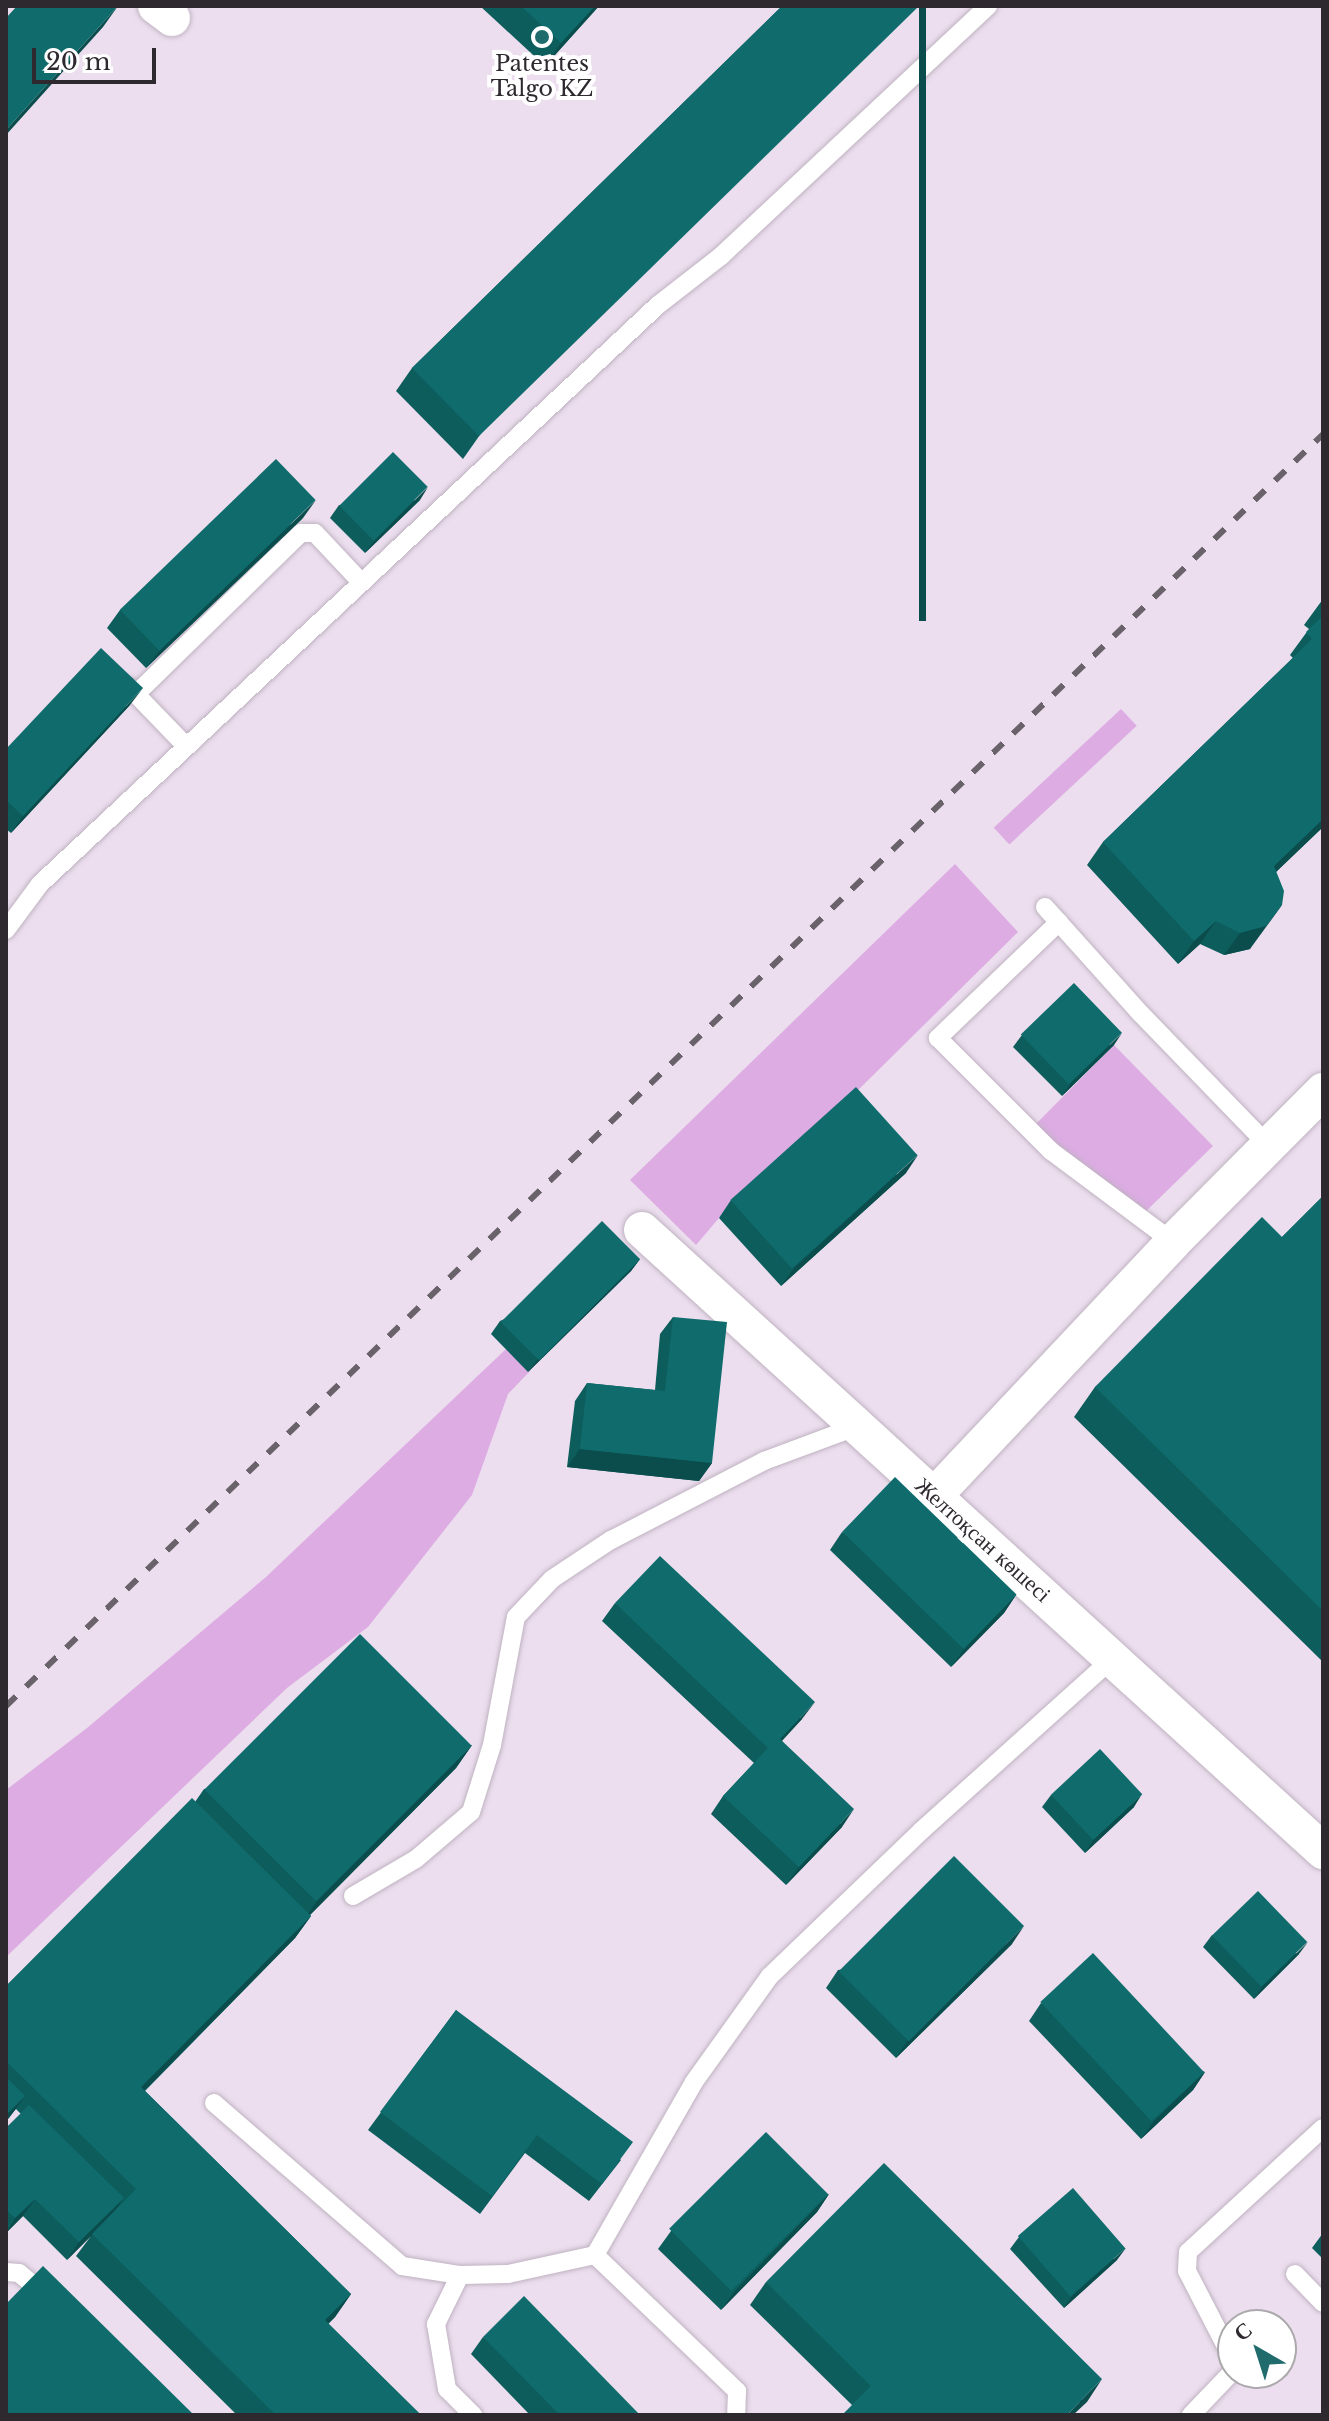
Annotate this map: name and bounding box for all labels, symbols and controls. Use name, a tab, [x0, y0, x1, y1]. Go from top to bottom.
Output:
marker: Patentes Talgo KZ	[533, 28, 551, 46]
scale bar	[36, 32, 160, 82]
text: 20 m	[46, 47, 111, 76]
place label: Patentes Talgo KZ	[491, 50, 593, 102]
street label: Желтоқсан көшесі	[910, 1472, 1056, 1608]
north arrow	[1217, 2309, 1297, 2389]
text: С	[1228, 2316, 1258, 2347]

